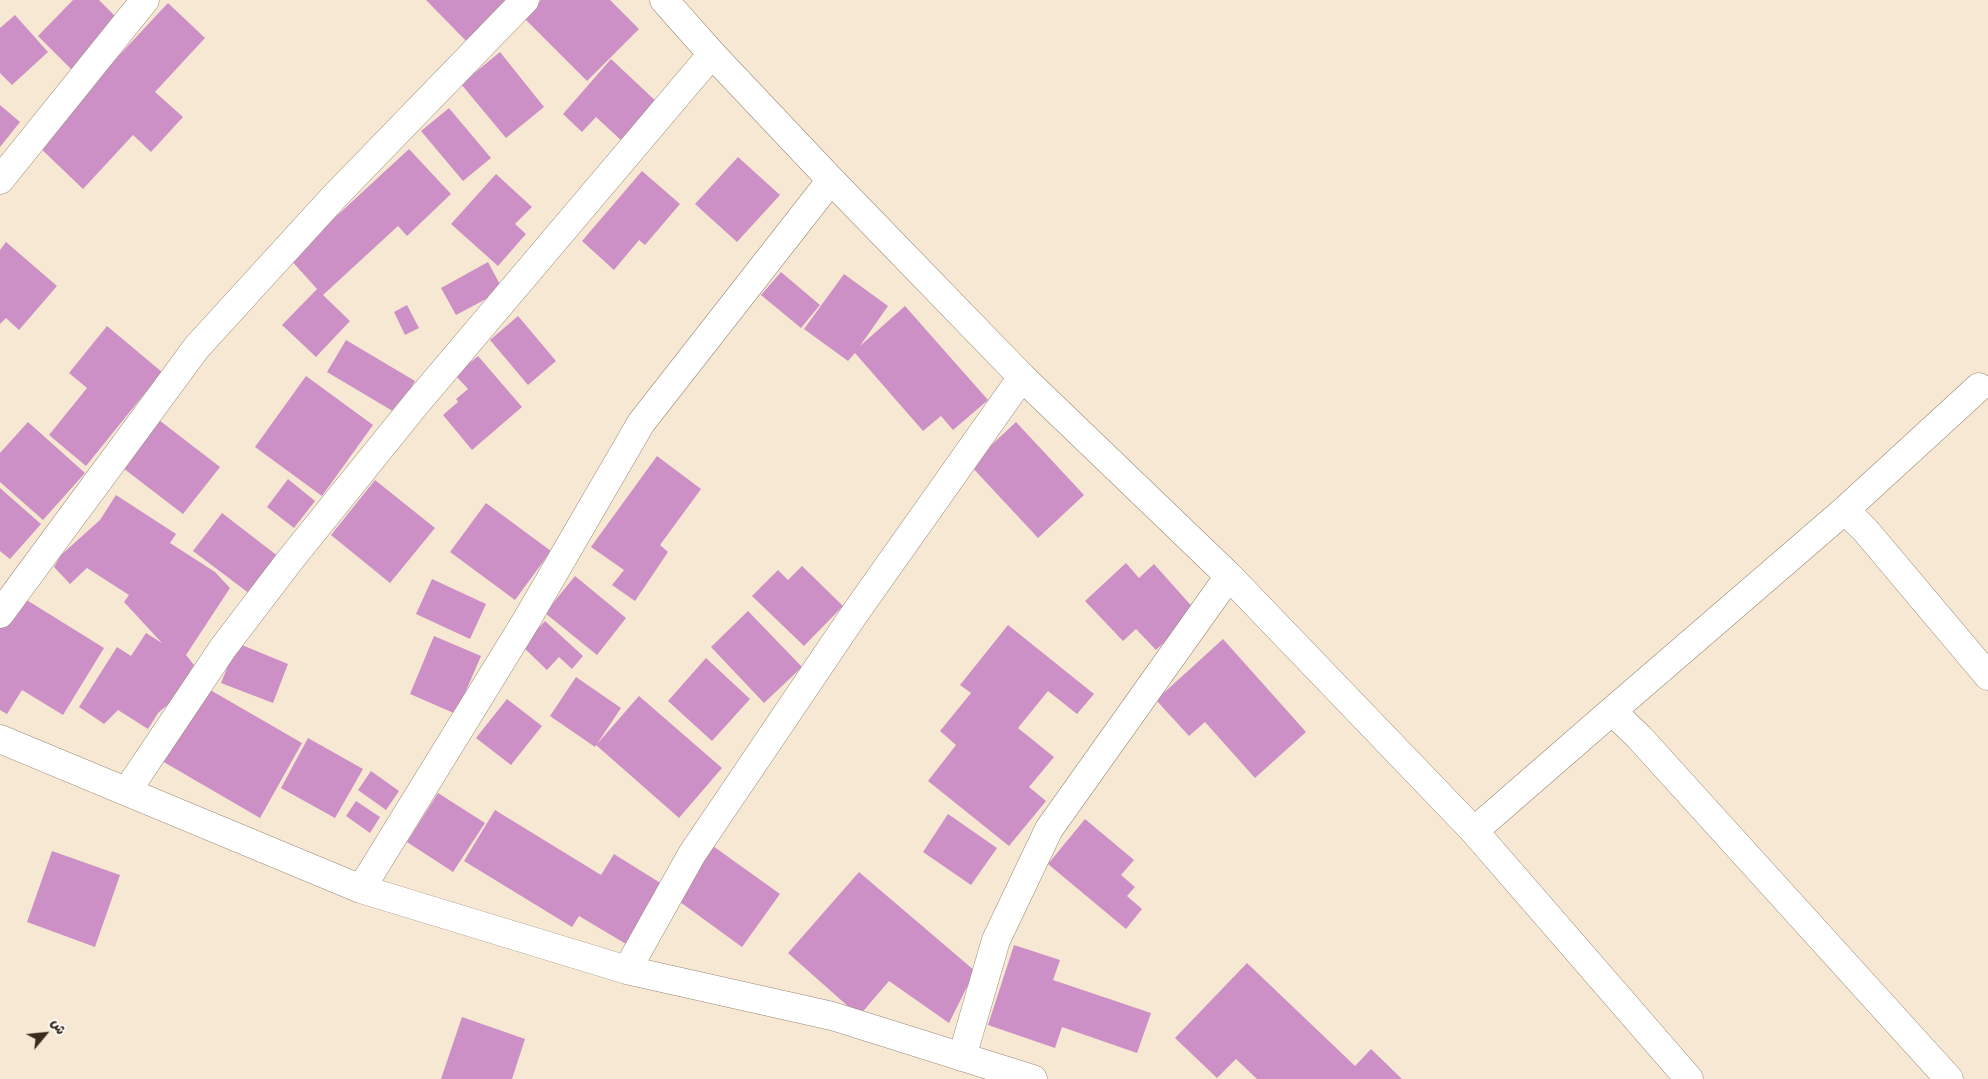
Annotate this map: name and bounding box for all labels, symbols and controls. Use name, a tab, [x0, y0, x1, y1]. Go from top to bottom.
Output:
north arrow	[20, 1009, 70, 1059]
text: ش	[44, 1014, 73, 1039]

